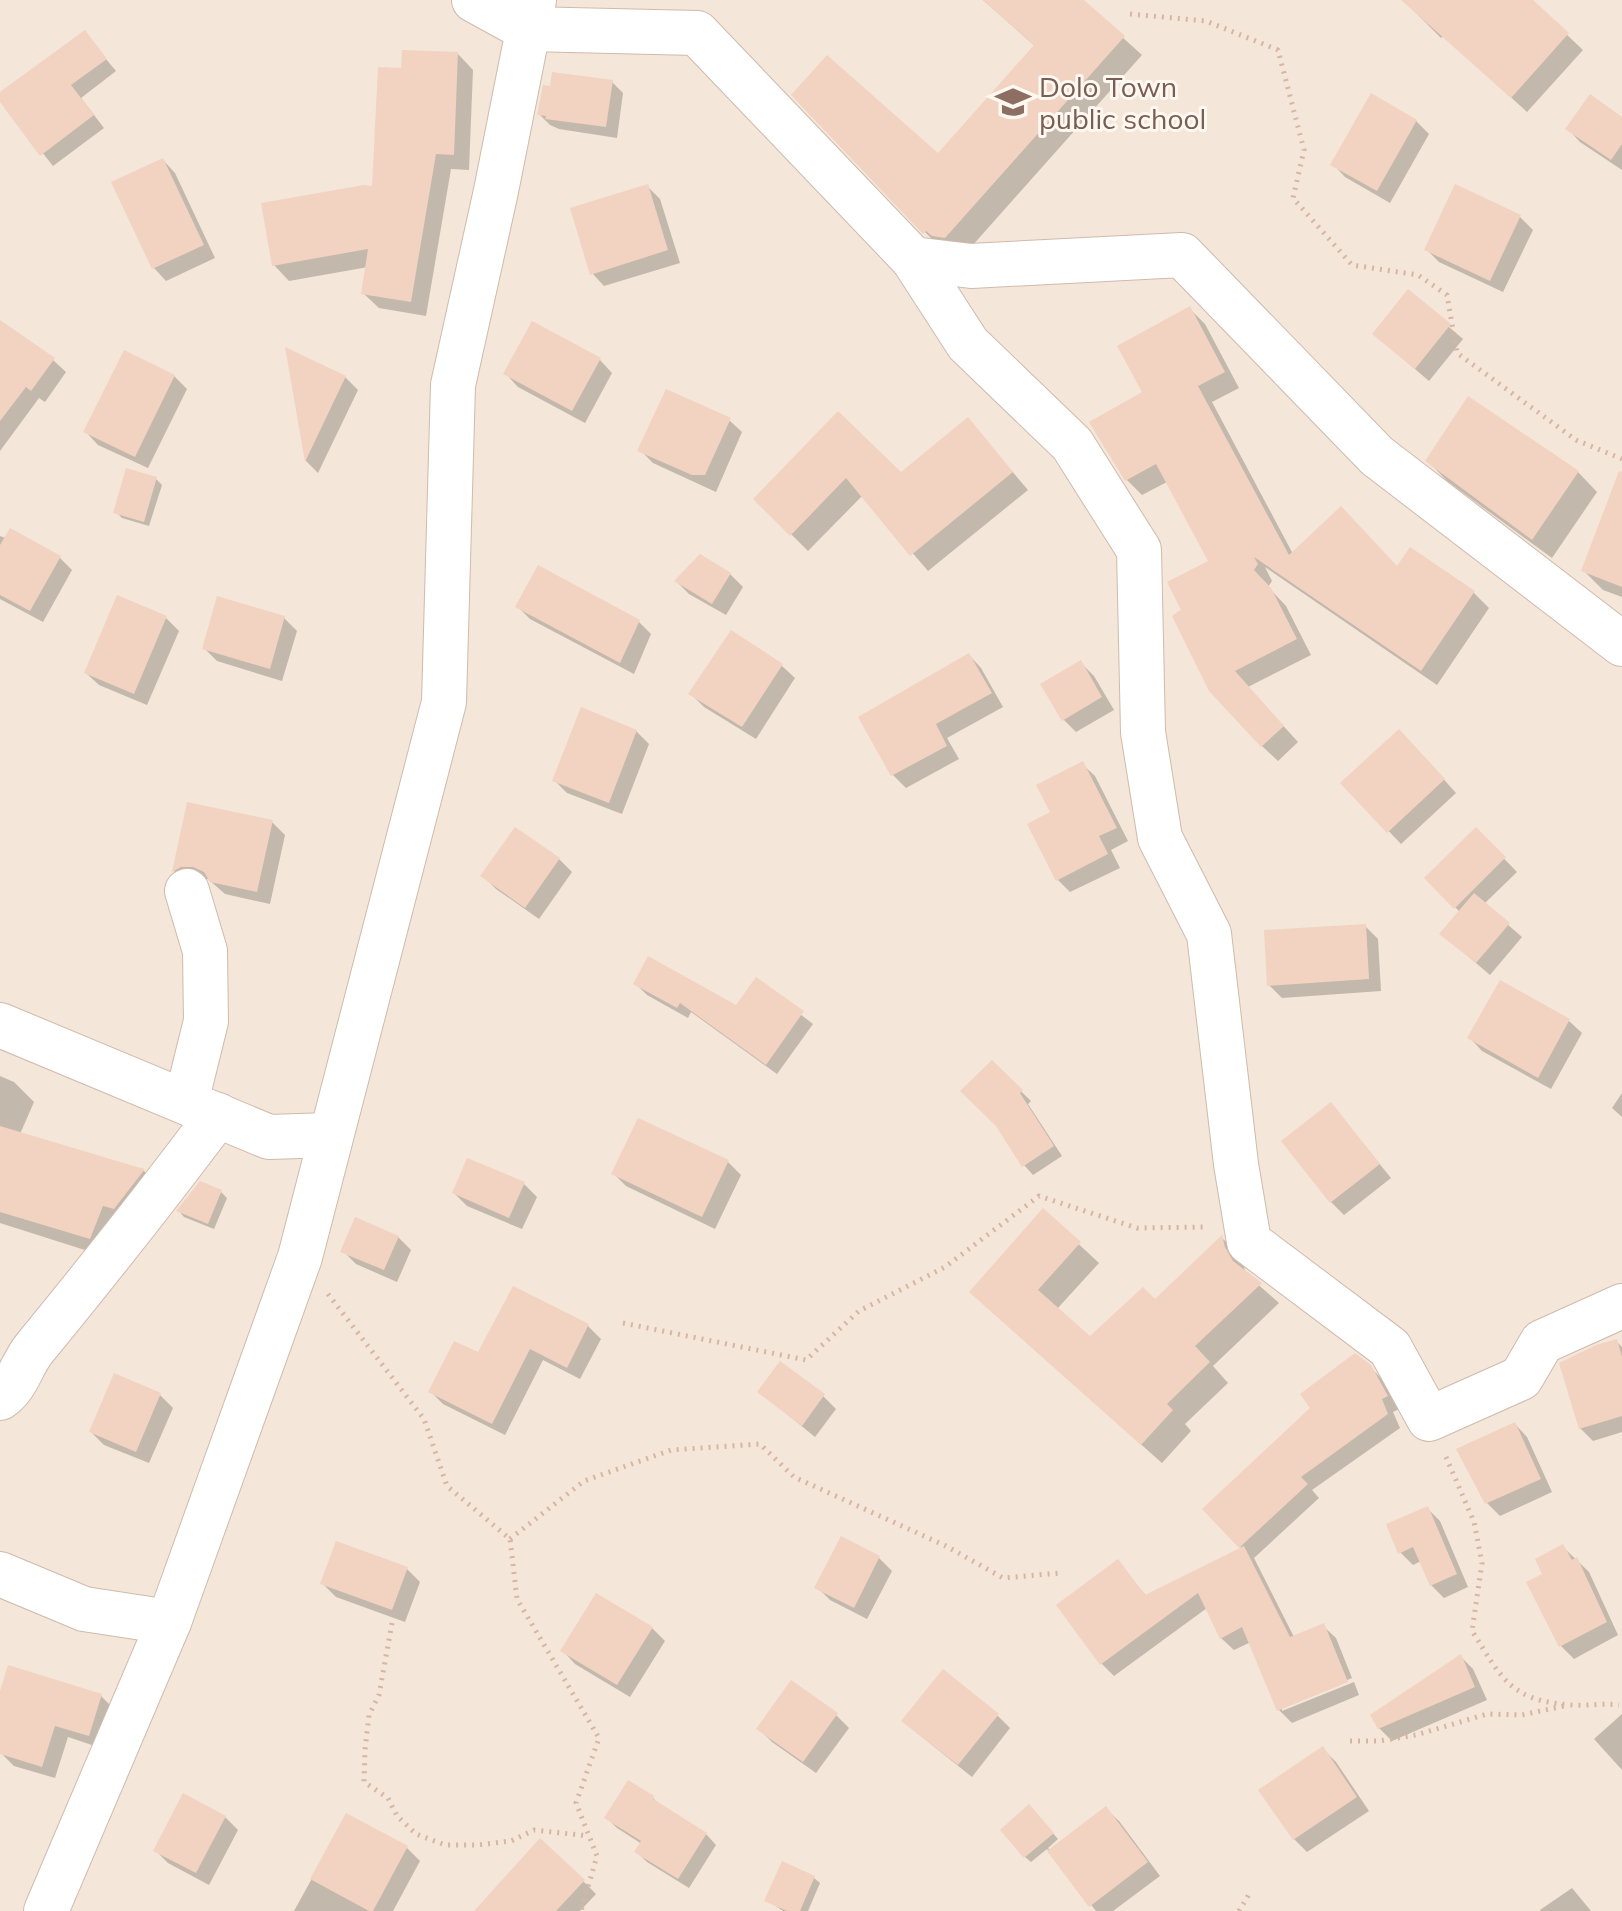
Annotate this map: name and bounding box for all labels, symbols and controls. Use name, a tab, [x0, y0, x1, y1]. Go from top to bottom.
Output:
place label: Dolo Town public school	[1039, 69, 1206, 136]
school or university icon: Dolo Town public school	[994, 83, 1032, 121]

